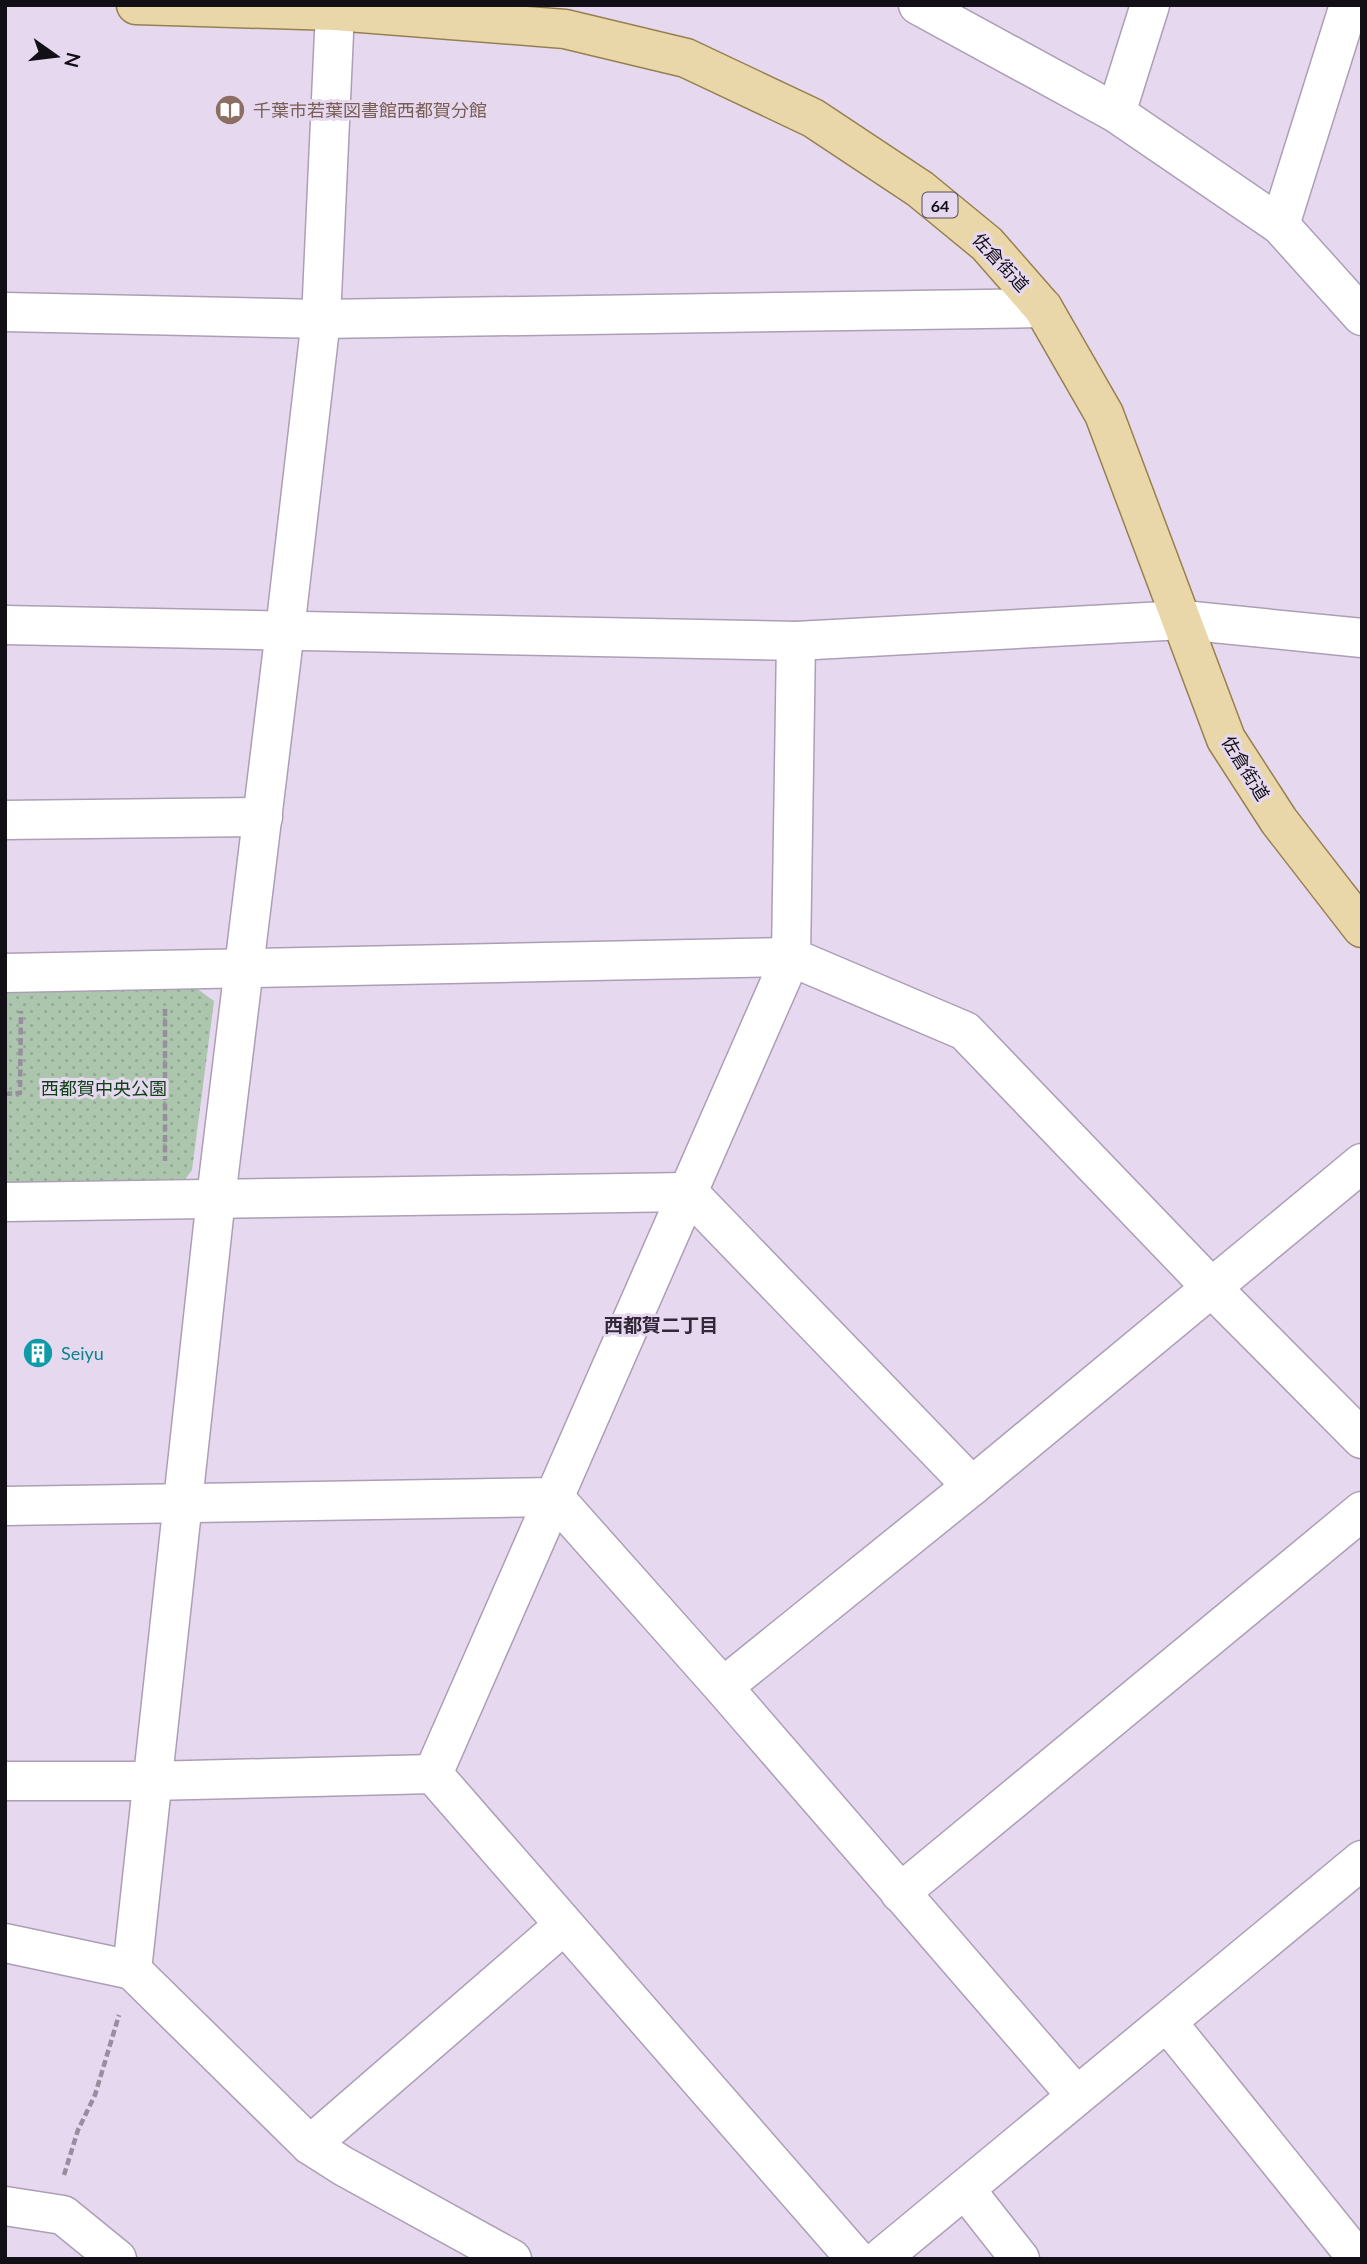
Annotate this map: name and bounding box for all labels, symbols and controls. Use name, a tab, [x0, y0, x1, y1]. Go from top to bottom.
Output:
north arrow	[21, 21, 91, 91]
text: N	[60, 50, 86, 70]
library icon: 千葉市若葉図書館西都賀分館	[213, 93, 247, 127]
place label: 千葉市若葉図書館西都賀分館	[253, 99, 487, 121]
road number: 64	[922, 192, 958, 218]
street label: 佐倉街道	[968, 228, 1034, 296]
street label: 佐倉街道	[1218, 732, 1274, 804]
park label: 西都賀中央公園	[41, 1077, 167, 1099]
district label: 西都賀二丁目	[604, 1313, 718, 1336]
building icon: Seiyu	[21, 1336, 55, 1370]
place label: Seiyu	[61, 1342, 104, 1364]

